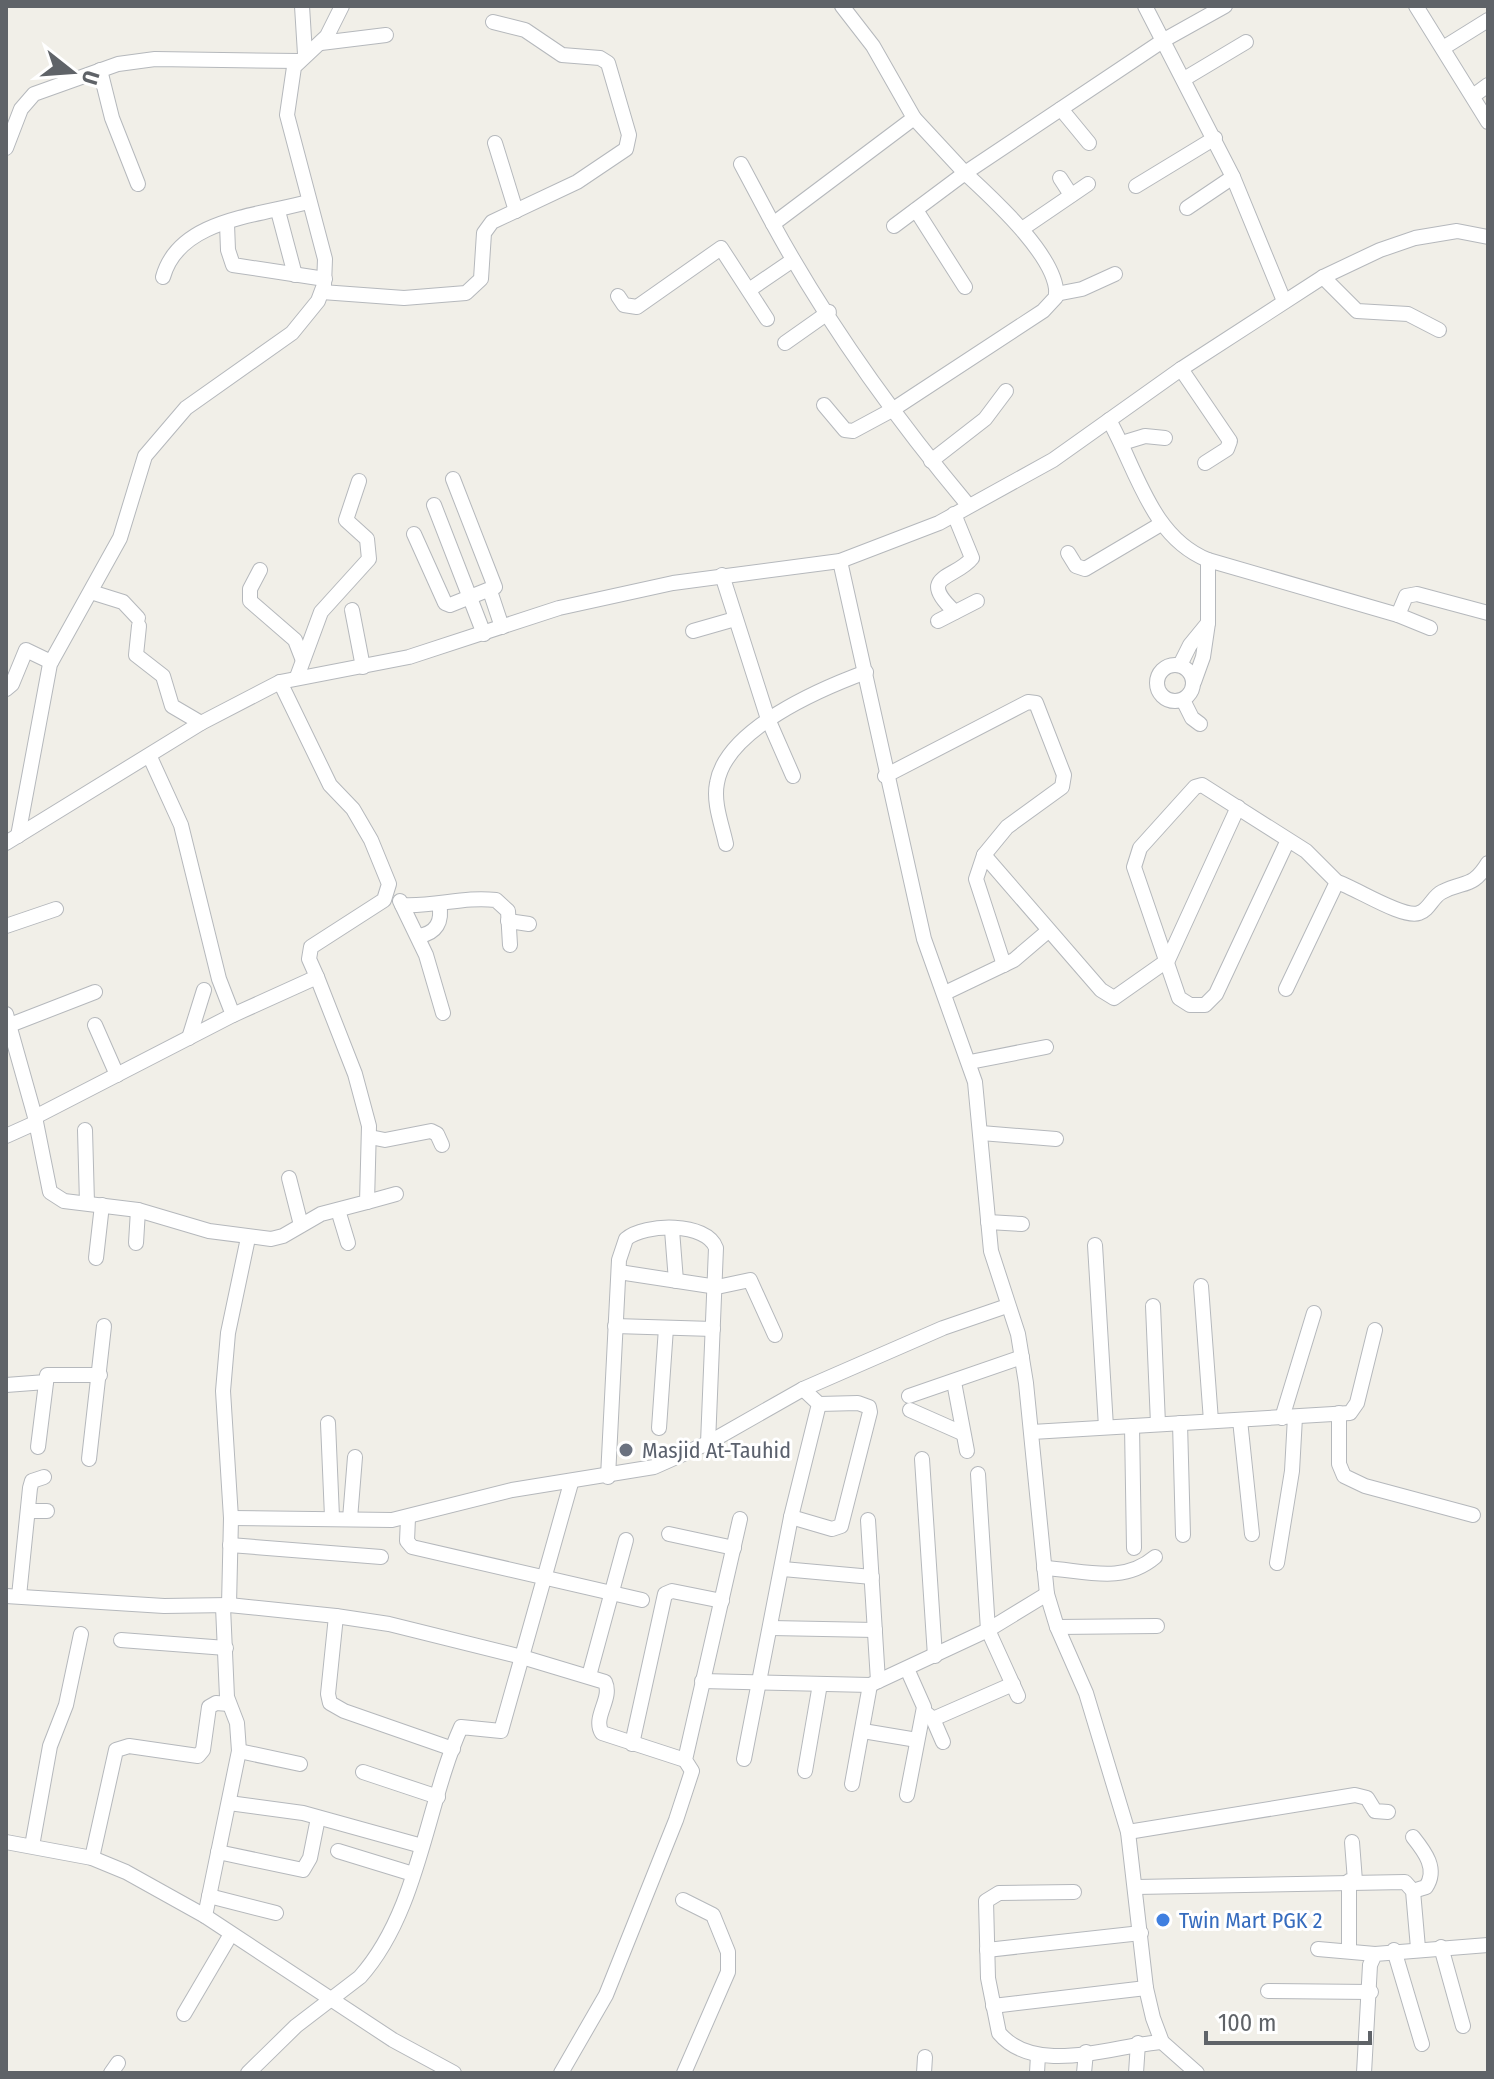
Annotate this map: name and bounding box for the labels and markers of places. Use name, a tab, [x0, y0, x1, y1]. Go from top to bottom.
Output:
place label: Masjid At-Tauhid	[642, 1437, 791, 1464]
marker: Masjid At-Tauhid	[617, 1441, 635, 1459]
place label: Twin Mart PGK 2	[1179, 1907, 1322, 1934]
marker: Twin Mart PGK 2	[1154, 1911, 1172, 1929]

